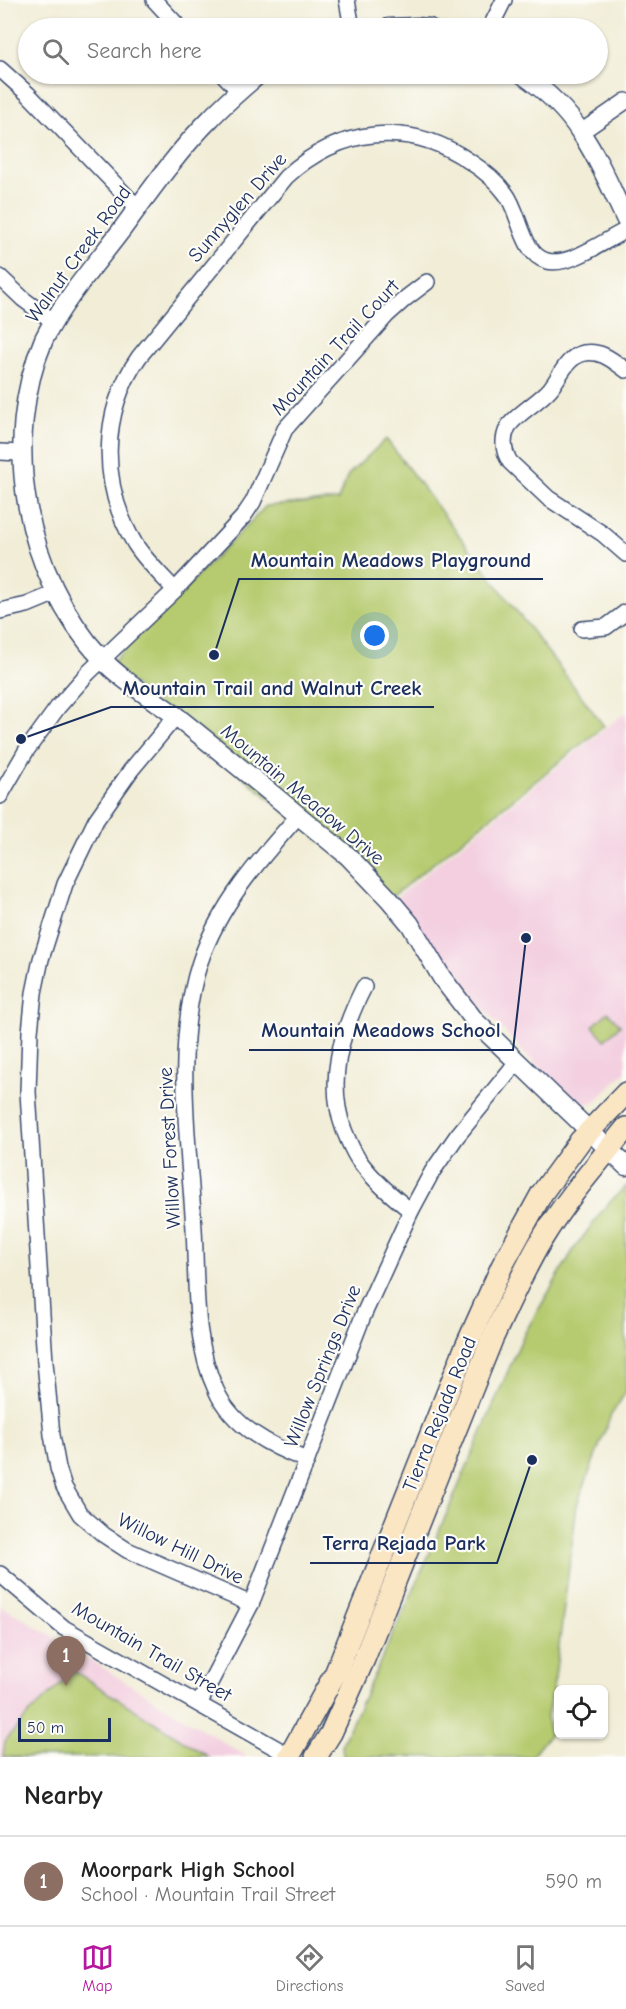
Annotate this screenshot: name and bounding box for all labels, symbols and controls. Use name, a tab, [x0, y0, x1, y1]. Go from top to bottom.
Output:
search box	[18, 18, 608, 84]
icon: search	[39, 35, 72, 68]
text: Search here	[87, 38, 202, 64]
street label: Sunnyglen Drive	[183, 148, 291, 267]
street label: Walnut Creek Road	[21, 181, 136, 327]
street label: Mountain Trail Court	[267, 274, 405, 420]
callout: Mountain Meadows Playground	[239, 540, 543, 579]
text: Mountain Meadows Playground	[251, 548, 531, 572]
your location	[360, 621, 389, 650]
callout: Mountain Trail and Walnut Creek	[111, 668, 434, 707]
text: Mountain Trail and Walnut Creek	[123, 676, 422, 700]
street label: Mountain Meadow Drive	[216, 719, 389, 869]
callout: Mountain Meadows School	[249, 1011, 513, 1050]
text: Mountain Meadows School	[261, 1018, 501, 1042]
street label: Willow Forest Drive	[154, 1066, 185, 1229]
street label: Willow Springs Drive	[279, 1281, 366, 1451]
street label: Tierra Rejada Road	[398, 1333, 481, 1495]
street label: Willow Hill Drive	[114, 1508, 247, 1589]
callout: Terra Rejada Park	[310, 1524, 497, 1563]
text: Terra Rejada Park	[323, 1531, 486, 1555]
street label: Mountain Trail Street	[68, 1596, 237, 1707]
pin: 1	[46, 1636, 86, 1686]
map controls	[554, 1685, 608, 1739]
button: locate	[554, 1685, 608, 1739]
scale bar	[18, 1715, 111, 1742]
text: 50 m	[27, 1719, 64, 1737]
text: Nearby	[24, 1781, 103, 1811]
text: Moorpark High School	[81, 1857, 295, 1883]
text: 1	[40, 1870, 47, 1893]
text: 590 m	[545, 1870, 602, 1893]
text: School · Mountain Trail Street	[81, 1883, 335, 1906]
tab: Map	[81, 1941, 114, 1995]
tab: Directions	[276, 1941, 343, 1995]
tab: Saved	[505, 1941, 545, 1995]

